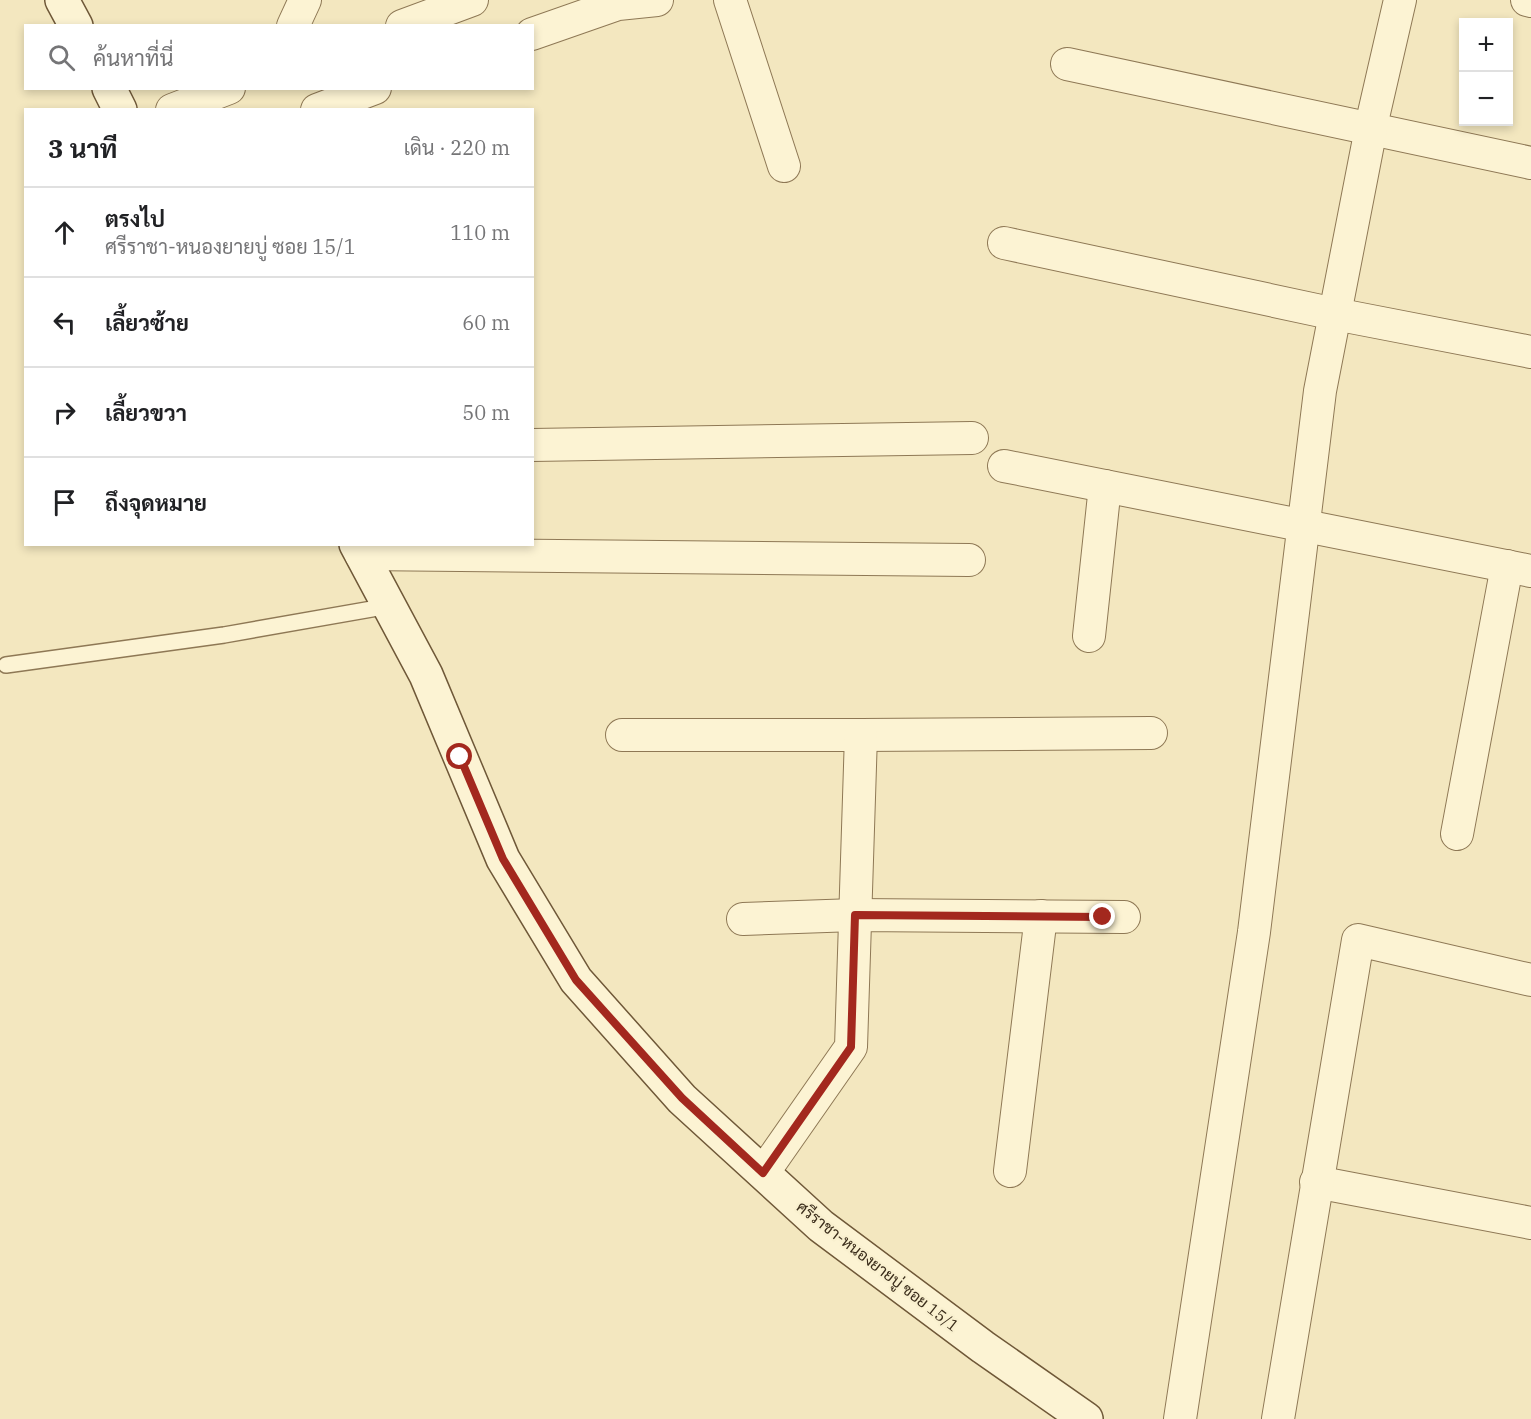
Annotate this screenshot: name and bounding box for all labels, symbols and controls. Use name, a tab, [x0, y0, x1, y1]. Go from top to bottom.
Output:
map controls	[1459, 18, 1513, 126]
button: +	[1459, 18, 1513, 72]
search box	[24, 24, 534, 90]
icon: search	[45, 41, 78, 74]
text: ค้นหาที่นี่	[93, 43, 173, 72]
button: −	[1459, 72, 1513, 126]
text: 3 นาที	[48, 131, 117, 165]
text: เดิน · 220 m	[404, 134, 510, 161]
text: ตรงไป	[105, 204, 165, 233]
icon: ahead	[48, 216, 81, 249]
text: 110 m	[450, 219, 510, 246]
text: ศรีราชา-หนองยายบู่ ซอย 15/1	[105, 233, 356, 260]
icon: left	[48, 306, 81, 339]
text: เลี้ยวซ้าย	[105, 308, 189, 337]
text: 60 m	[462, 309, 510, 336]
icon: right	[48, 396, 81, 429]
text: เลี้ยวขวา	[105, 398, 187, 427]
text: 50 m	[462, 399, 510, 426]
icon: arrive	[48, 486, 81, 519]
text: ถึงจุดหมาย	[105, 488, 207, 517]
route start	[446, 743, 472, 769]
route end	[1089, 903, 1115, 929]
street label: ศรีราชา-หนองยายบู่ ซอย 15/1	[792, 1196, 964, 1337]

